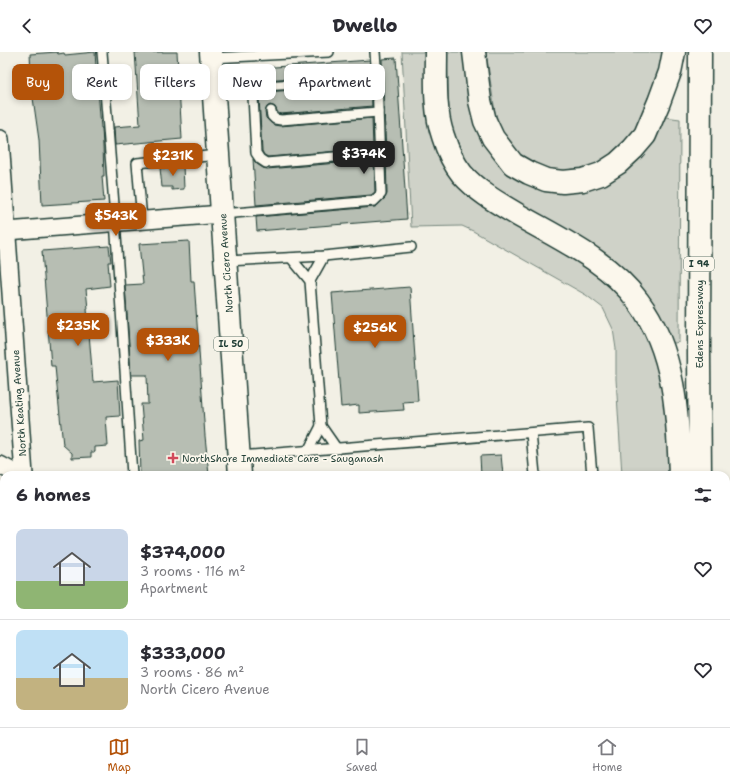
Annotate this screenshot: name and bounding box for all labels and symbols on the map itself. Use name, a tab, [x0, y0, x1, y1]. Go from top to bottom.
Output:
pin: $374K	[336, 141, 392, 175]
pin: $231K	[145, 143, 201, 177]
pin: $543K	[88, 203, 144, 237]
street label: North Cicero Avenue	[216, 212, 236, 313]
road number: I 94	[684, 257, 714, 271]
street label: Edens Expressway	[693, 279, 706, 368]
pin: $235K	[50, 313, 106, 347]
pin: $256K	[347, 315, 403, 349]
pin: $333K	[140, 328, 196, 362]
road number: IL 50	[214, 337, 248, 351]
street label: North Keating Avenue	[9, 349, 29, 457]
marker: NorthShore Immediate Care - Sauganash	[167, 452, 179, 464]
place label: NorthShore Immediate Care - Sauganash	[182, 452, 384, 465]

